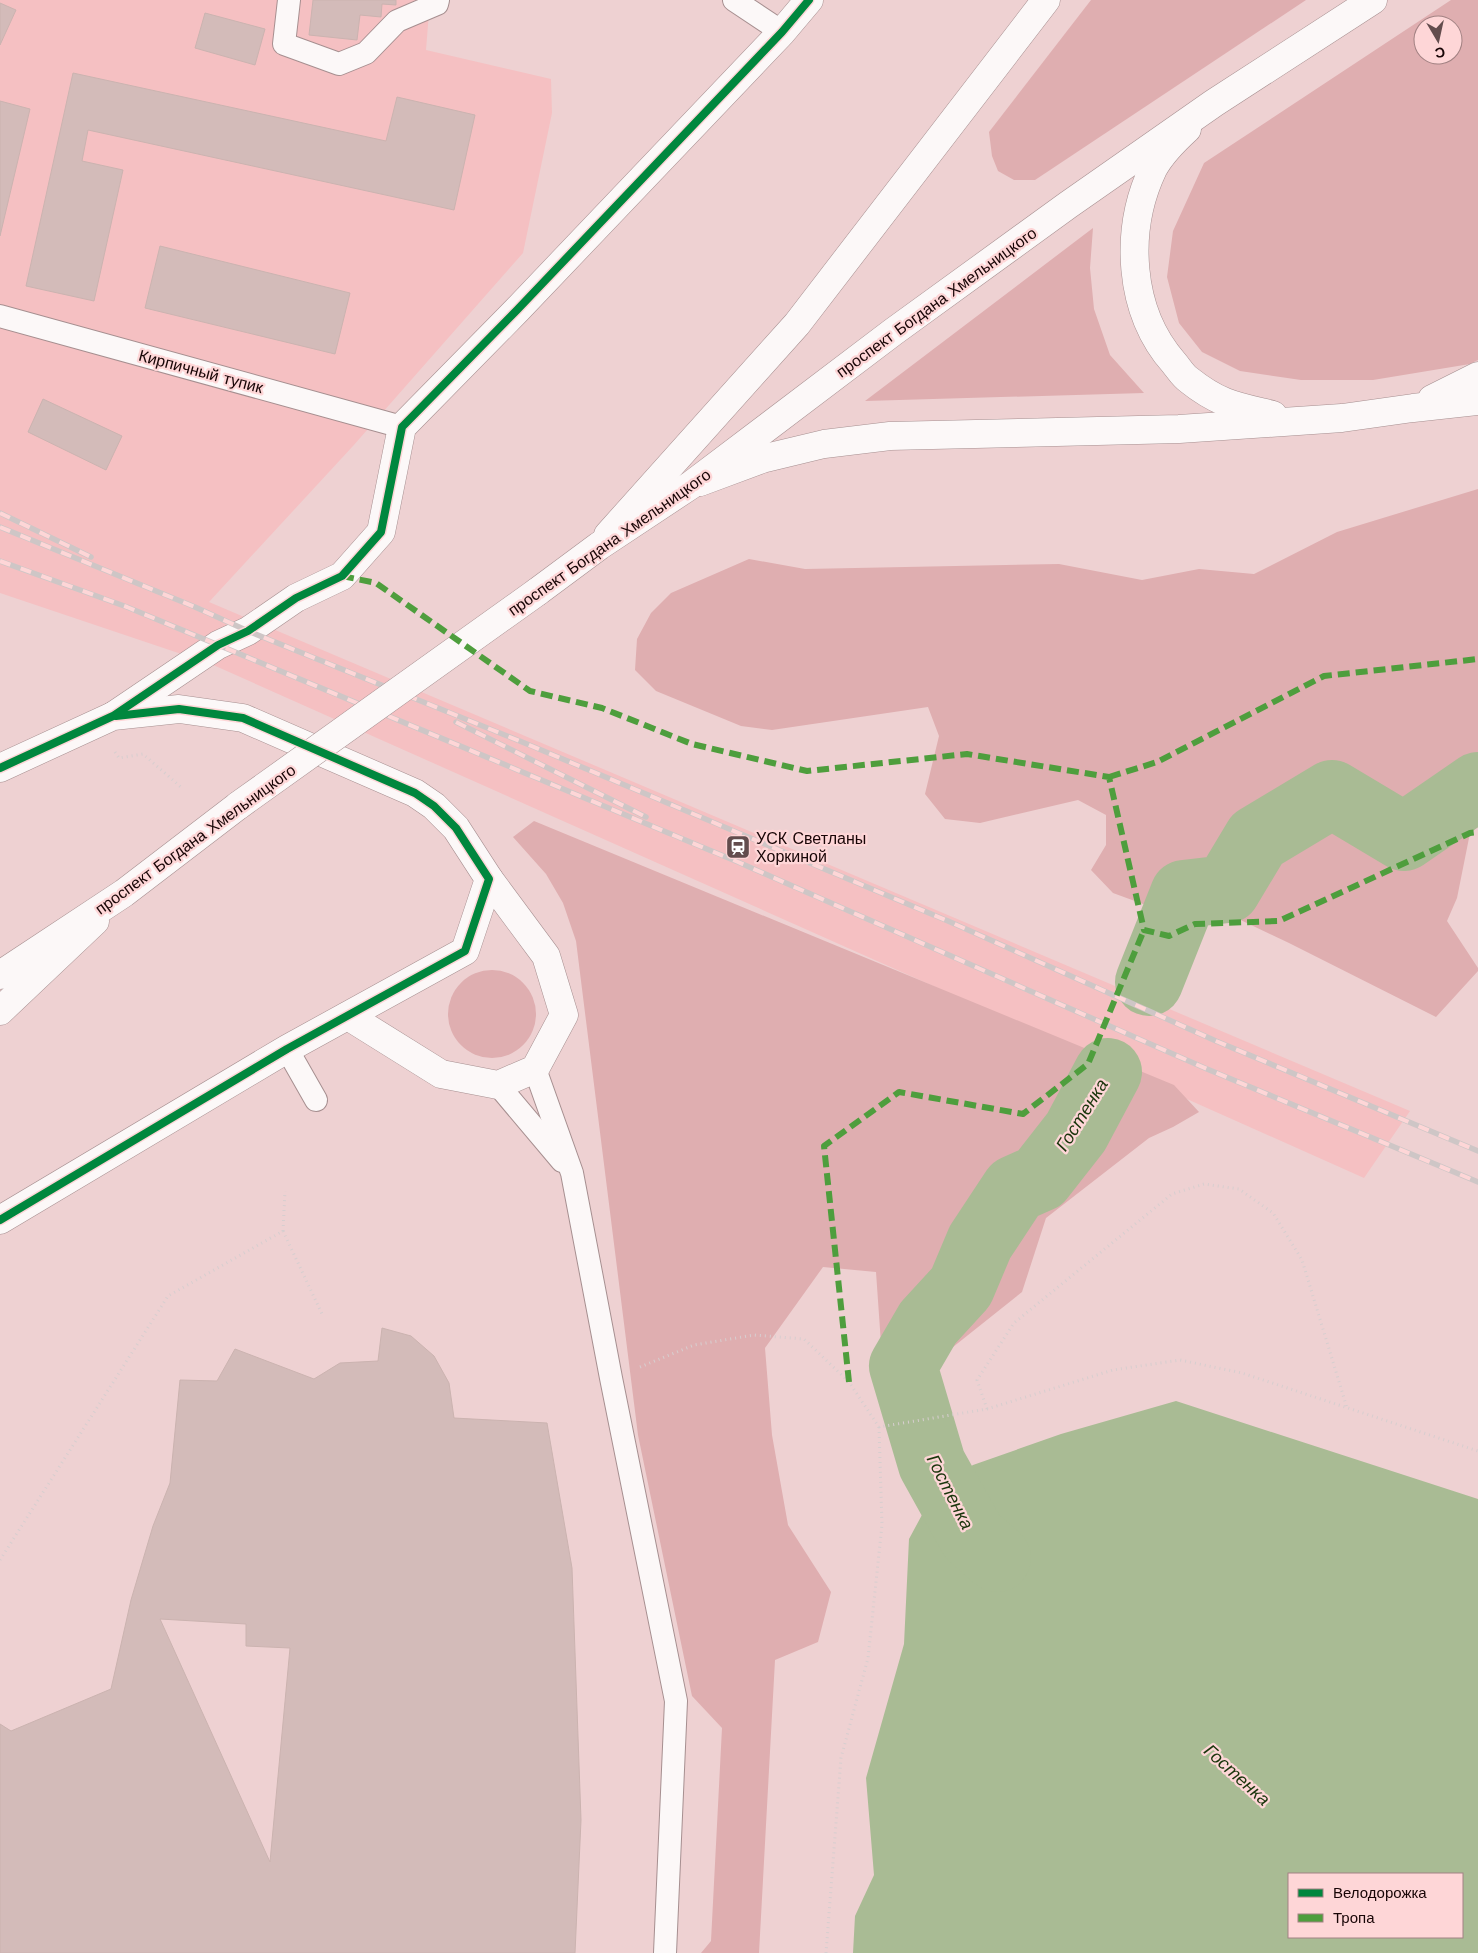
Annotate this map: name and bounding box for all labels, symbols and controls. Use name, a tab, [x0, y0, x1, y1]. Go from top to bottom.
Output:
north arrow	[1413, 15, 1463, 65]
text: С	[1434, 44, 1446, 62]
street label: проспект Богдана Хмельницкого	[832, 223, 1040, 382]
street label: Кирпичный тупик	[137, 346, 266, 397]
street label: проспект Богдана Хмельницкого	[504, 465, 714, 620]
street label: проспект Богдана Хмельницкого	[91, 760, 299, 919]
place label: УСК Светланы Хоркиной	[756, 829, 866, 866]
station icon: УСК Светланы Хоркиной	[725, 834, 751, 860]
water label: Гостенка	[1051, 1075, 1112, 1155]
water label: Гостенка	[923, 1451, 978, 1533]
water label: Гостенка	[1200, 1740, 1275, 1810]
legend	[1288, 1873, 1463, 1938]
text: Велодорожка	[1333, 1884, 1427, 1902]
text: Тропа	[1333, 1909, 1375, 1927]

